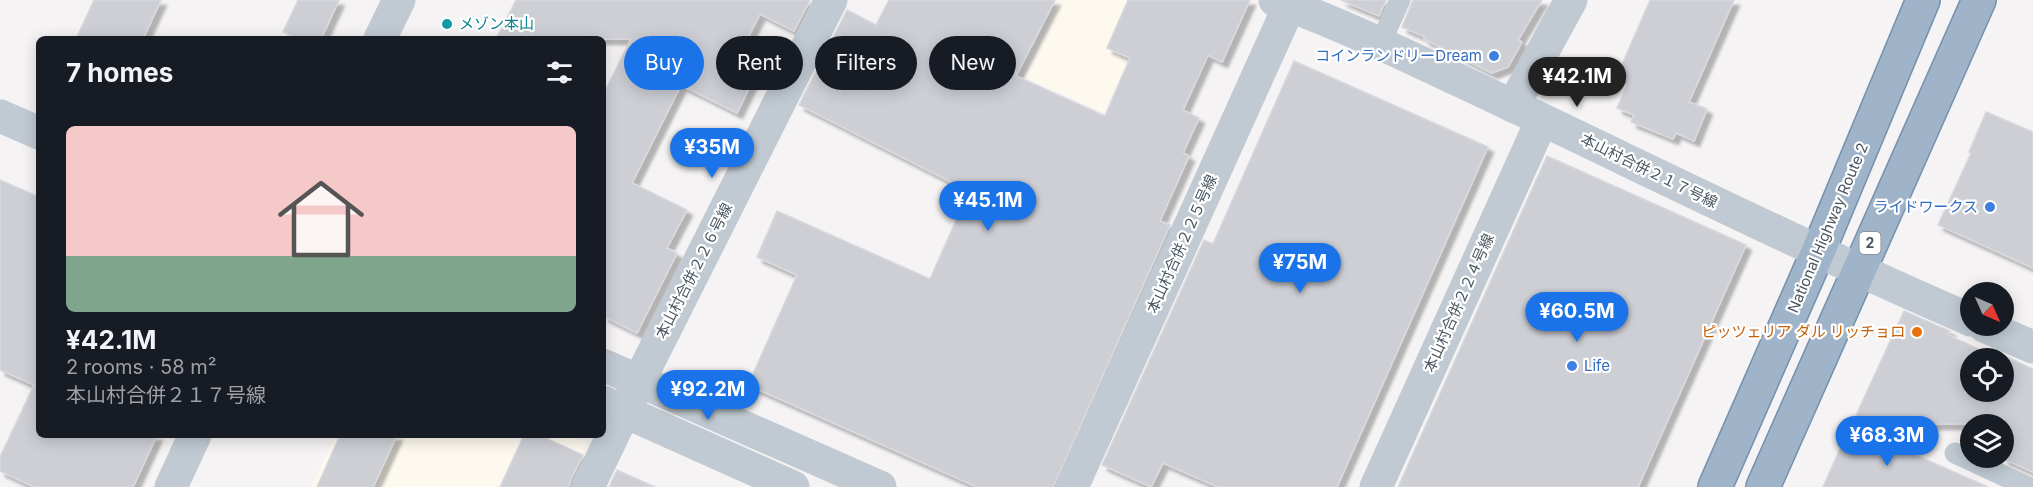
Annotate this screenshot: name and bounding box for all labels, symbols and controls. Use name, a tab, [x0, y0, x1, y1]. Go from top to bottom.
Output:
place label: メゾン本山	[459, 14, 534, 33]
marker: メゾン本山	[440, 17, 454, 31]
chip: Buy	[624, 36, 704, 90]
chip: Rent	[716, 36, 803, 90]
chip: Filters	[815, 36, 917, 90]
chip: New	[929, 36, 1016, 90]
place label: コインランドリーDream	[1315, 46, 1482, 65]
marker: コインランドリーDream	[1487, 49, 1501, 63]
icon: filters	[543, 56, 576, 89]
text: 7 homes	[66, 57, 173, 88]
pin: ¥42.1M	[1528, 57, 1626, 108]
text: ¥42.1M	[1542, 64, 1612, 88]
pin: ¥35M	[676, 128, 748, 179]
street label: 本山村合併２１７号線	[1578, 129, 1721, 212]
text: ¥35M	[684, 135, 740, 159]
street label: National Highway Route 2	[1784, 140, 1872, 316]
icon: home	[267, 165, 375, 273]
street label: 本山村合併２２５号線	[1142, 171, 1221, 316]
pin: ¥45.1M	[939, 181, 1037, 232]
text: ¥45.1M	[953, 188, 1023, 212]
place label: ライドワークス	[1873, 197, 1978, 216]
street label: 本山村合併２２６号線	[651, 200, 736, 342]
marker: ライドワークス	[1983, 200, 1997, 214]
street label: 本山村合併２２４号線	[1419, 230, 1498, 375]
road number: 2	[1860, 232, 1880, 254]
pin: ¥75M	[1264, 243, 1336, 294]
text: ¥75M	[1273, 250, 1327, 274]
north arrow	[1960, 282, 2014, 336]
map controls	[1960, 282, 2014, 468]
pin: ¥60.5M	[1528, 292, 1626, 343]
text: ¥60.5M	[1539, 299, 1615, 323]
place label: ピッツェリア ダル リッチョロ	[1702, 322, 1905, 341]
text: ¥42.1M	[66, 324, 157, 355]
marker: ピッツェリア ダル リッチョロ	[1910, 325, 1924, 339]
button: locate	[1960, 348, 2014, 402]
text: 2 rooms · 58 m²	[66, 355, 217, 379]
place label: Life	[1584, 356, 1610, 375]
marker: Life	[1565, 359, 1579, 373]
pin: ¥92.2M	[659, 370, 757, 421]
text: ¥92.2M	[671, 377, 745, 401]
text: 本山村合併２１７号線	[66, 383, 266, 407]
button: layers	[1960, 414, 2014, 468]
pin: ¥68.3M	[1838, 416, 1936, 467]
text: ¥68.3M	[1850, 423, 1924, 447]

